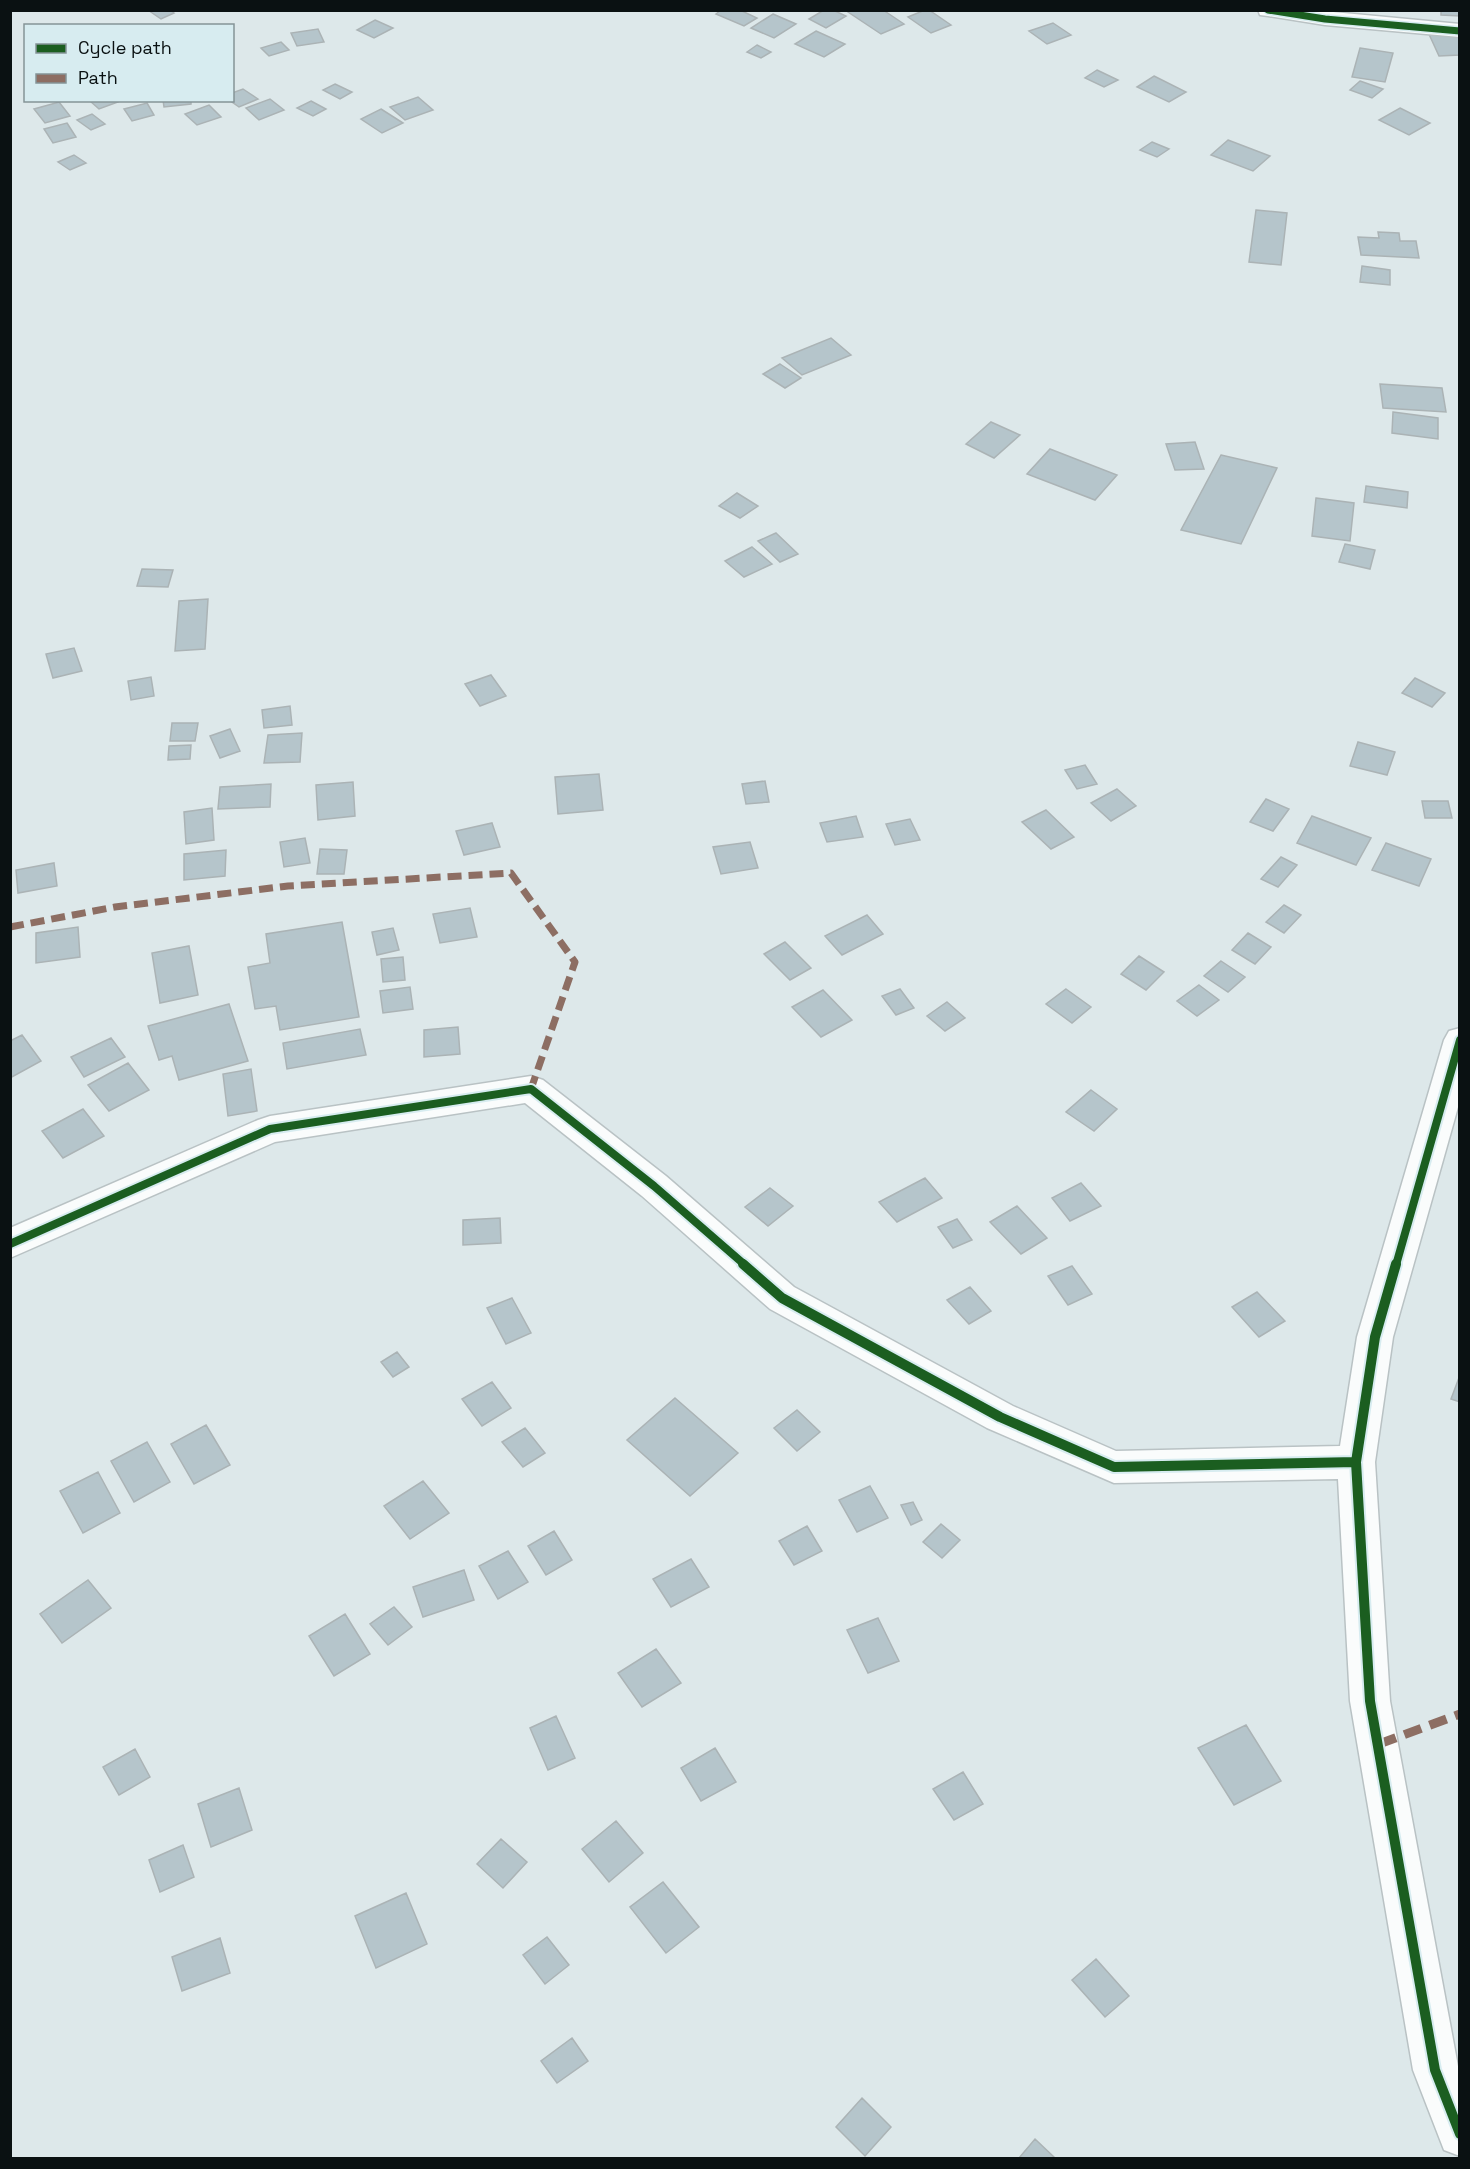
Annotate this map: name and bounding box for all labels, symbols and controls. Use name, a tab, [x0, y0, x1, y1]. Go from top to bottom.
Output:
legend	[24, 24, 234, 102]
text: Cycle path	[78, 36, 172, 59]
text: Path	[78, 66, 118, 89]

